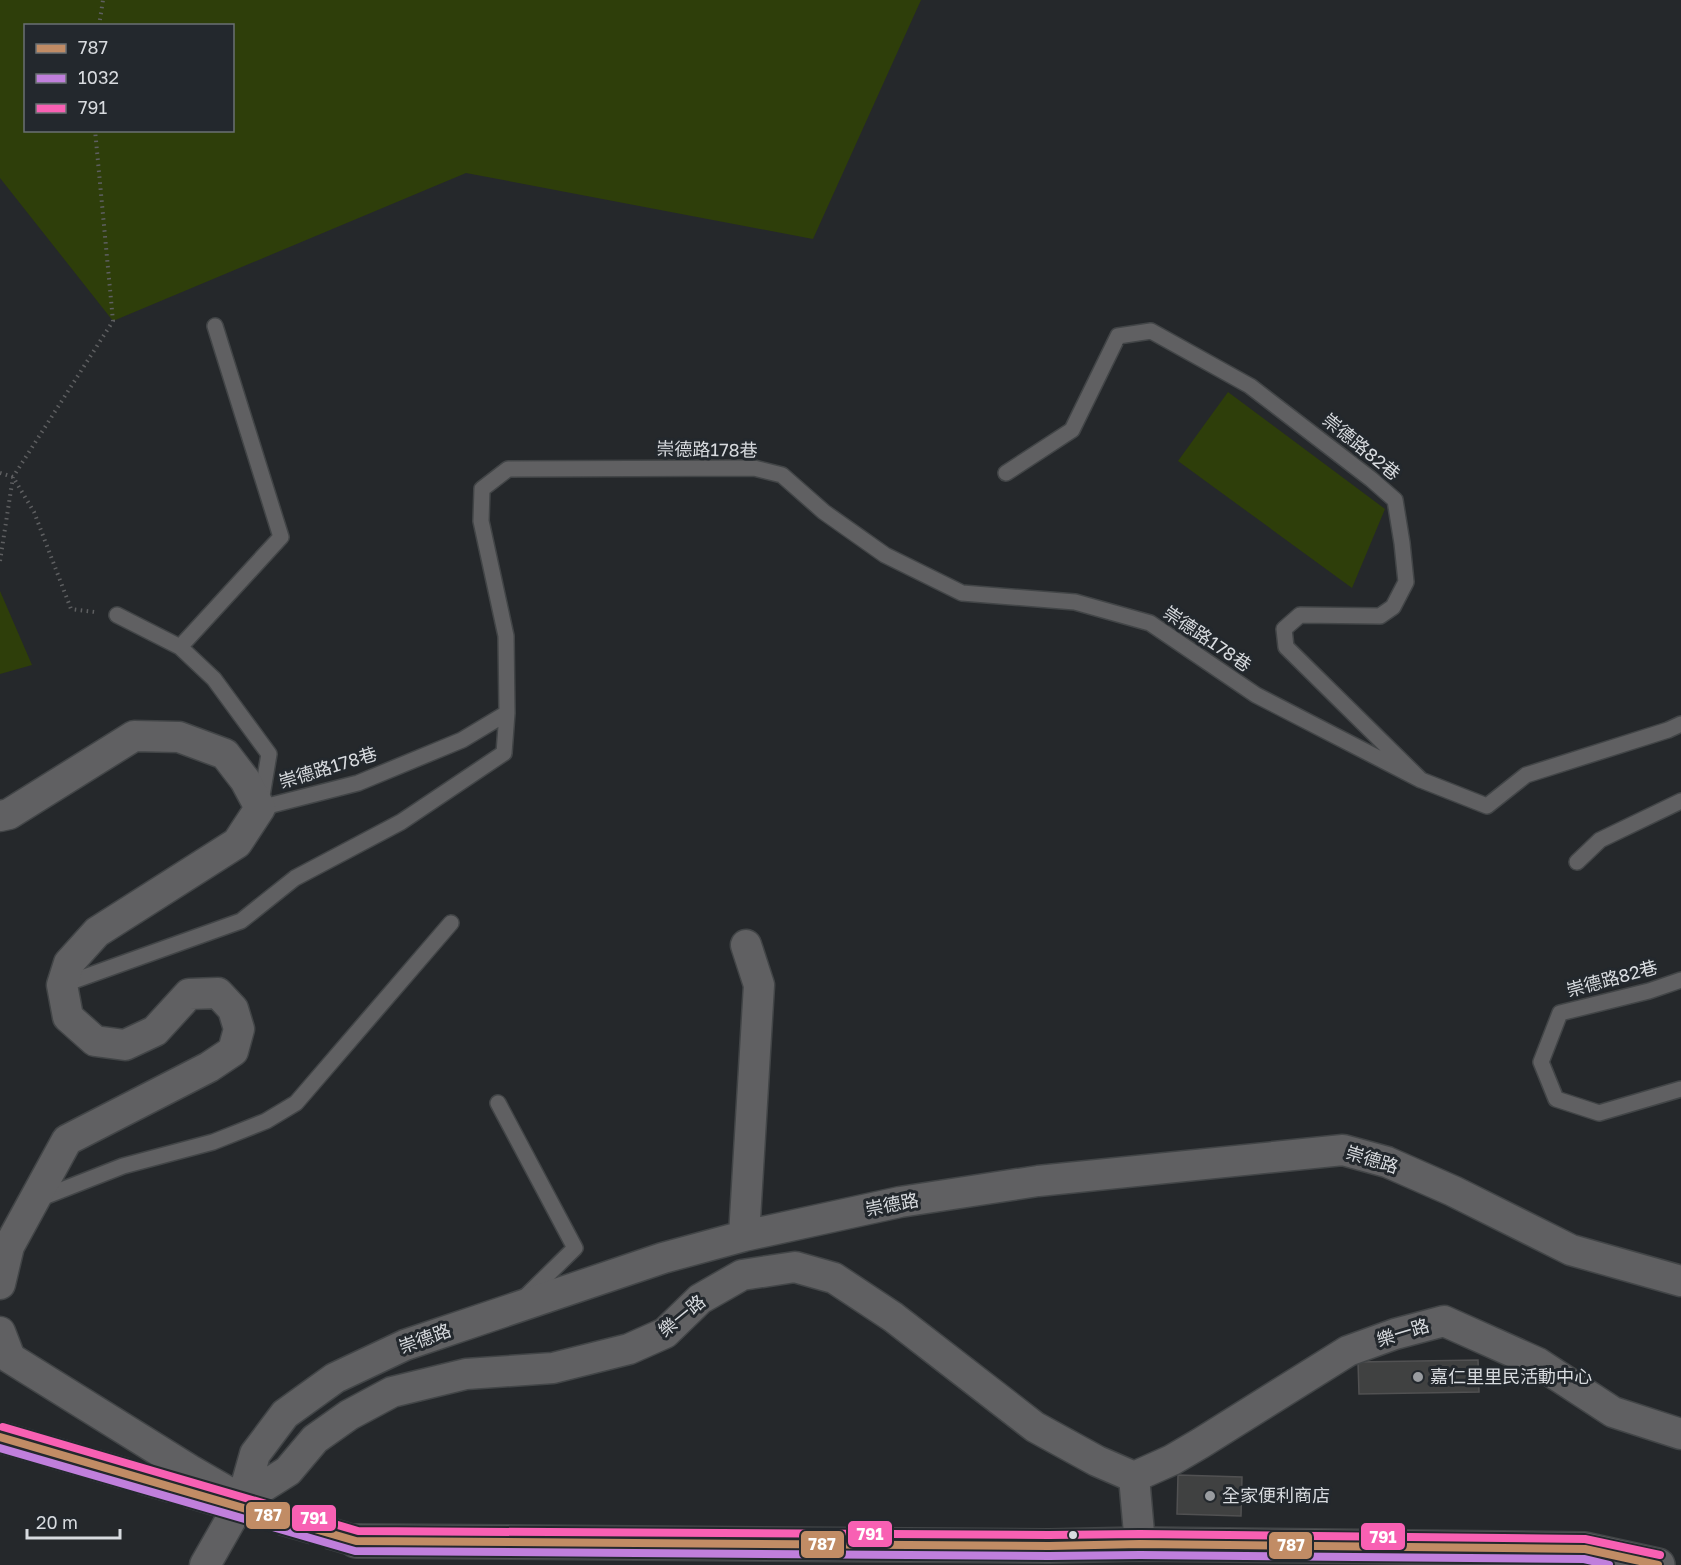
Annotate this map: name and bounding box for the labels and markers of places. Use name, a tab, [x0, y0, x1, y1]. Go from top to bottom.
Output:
place label: 嘉仁里里民活動中心	[1430, 1365, 1592, 1387]
marker: 嘉仁里里民活動中心	[1411, 1370, 1425, 1384]
place label: 全家便利商店	[1222, 1484, 1330, 1506]
marker: 全家便利商店	[1203, 1489, 1217, 1503]
unlabelled marker	[1067, 1529, 1079, 1541]

